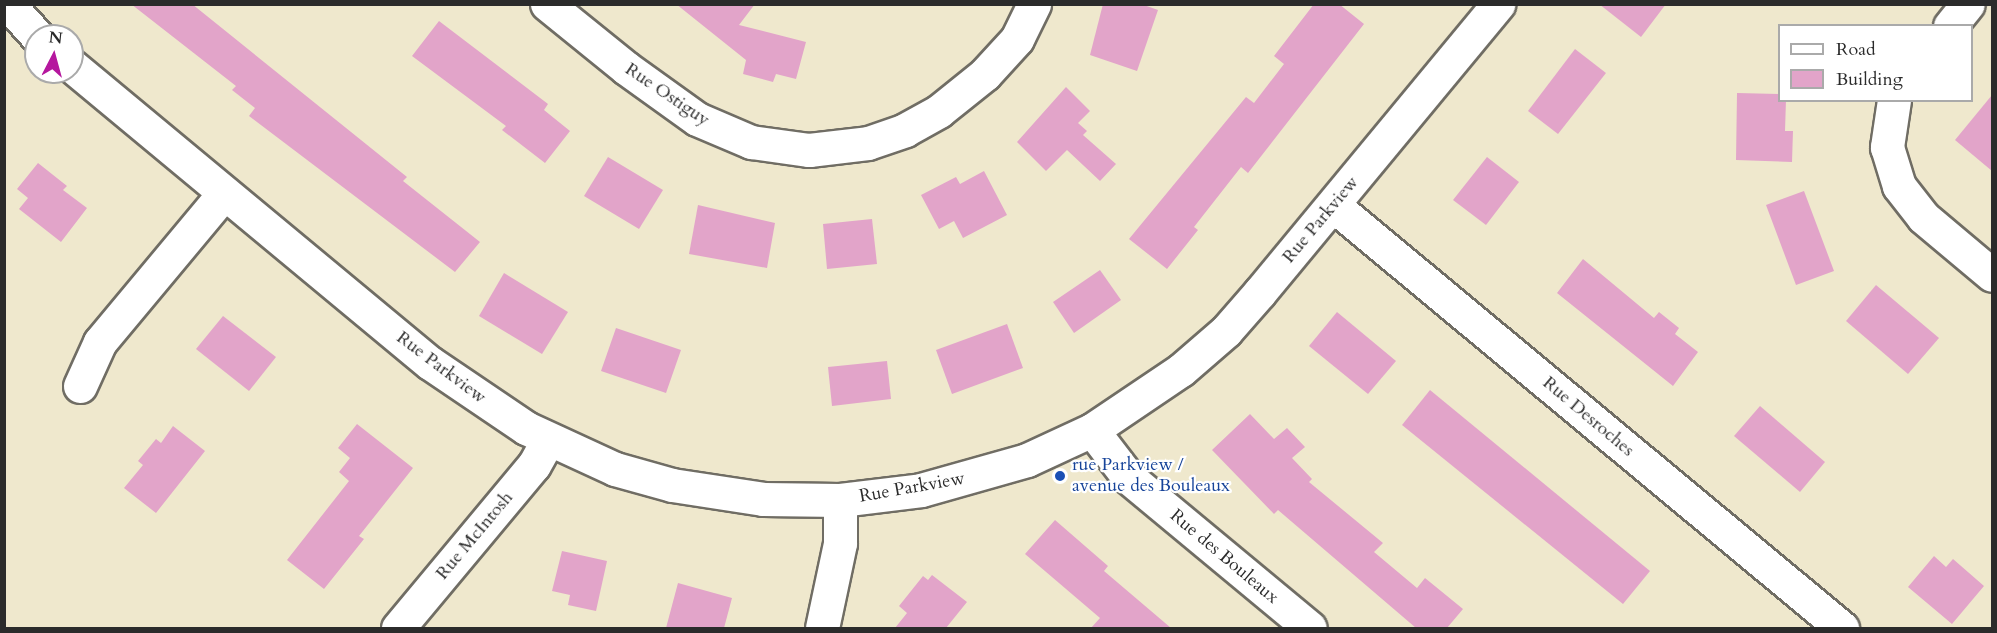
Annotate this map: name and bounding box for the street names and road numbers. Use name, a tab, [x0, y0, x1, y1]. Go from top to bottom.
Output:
street label: Rue Ostiguy	[621, 59, 713, 131]
street label: Rue Parkview	[1278, 172, 1364, 268]
street label: Rue Parkview	[392, 327, 490, 409]
street label: Rue Desroches	[1538, 372, 1638, 462]
street label: Rue Parkview	[858, 468, 966, 508]
street label: Rue McIntosh	[432, 488, 518, 584]
street label: Rue des Bouleaux	[1165, 505, 1283, 609]

